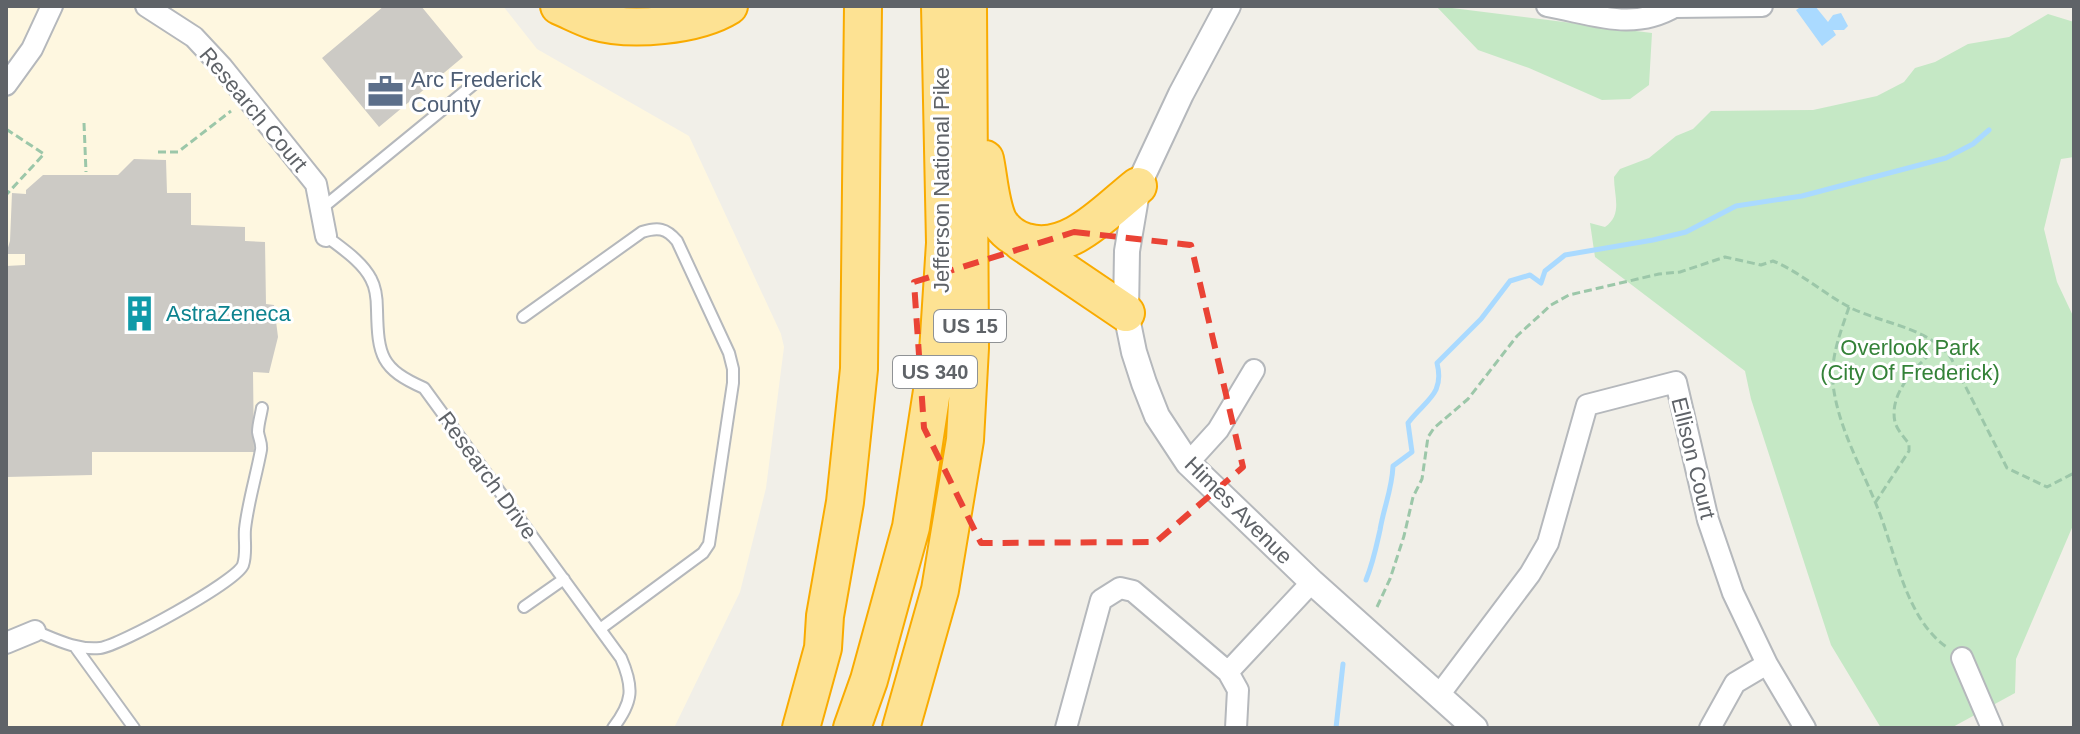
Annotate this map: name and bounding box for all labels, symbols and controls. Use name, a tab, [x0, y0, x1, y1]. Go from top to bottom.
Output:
street label: Research Court	[195, 42, 313, 176]
place label: Arc Frederick County	[411, 67, 543, 117]
street label: Jefferson National Pike	[929, 67, 954, 293]
office icon: Arc Frederick County	[366, 73, 404, 111]
building icon: AstraZeneca	[121, 294, 159, 332]
place label: AstraZeneca	[166, 301, 291, 326]
road number: US 15	[934, 310, 1006, 342]
park label: Overlook Park (City Of Frederick)	[1820, 335, 2000, 385]
road number: US 340	[893, 356, 977, 388]
street label: Ellison Court	[1666, 395, 1721, 522]
street label: Research Drive	[433, 407, 542, 544]
street label: Himes Avenue	[1180, 452, 1297, 569]

